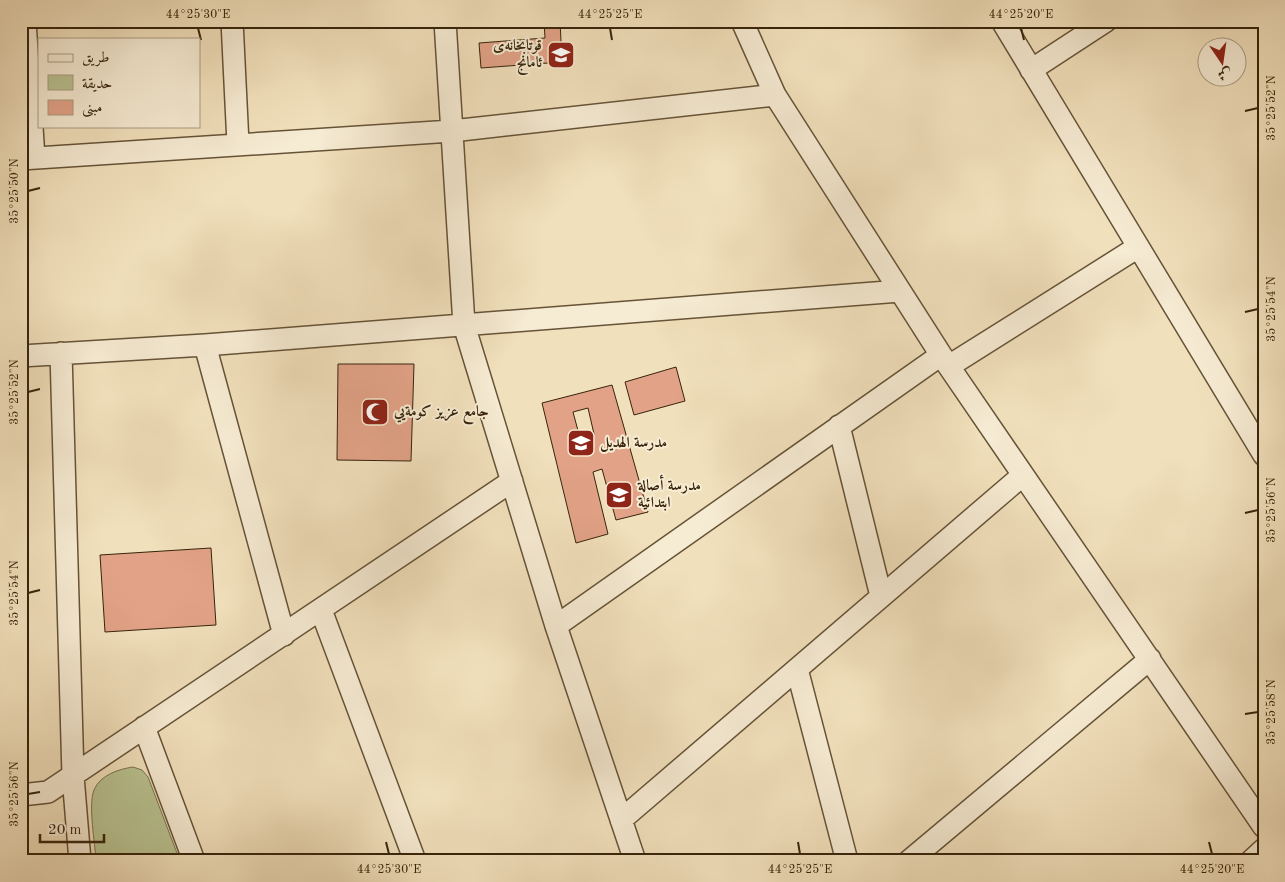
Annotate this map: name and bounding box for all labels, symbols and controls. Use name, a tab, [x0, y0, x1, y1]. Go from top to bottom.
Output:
text: 44°25'30"E	[166, 8, 230, 21]
text: 44°25'25"E	[578, 8, 642, 21]
text: 44°25'20"E	[989, 8, 1053, 21]
legend	[38, 38, 200, 128]
place label: قوتابخانەى ئامانج	[493, 38, 543, 75]
north arrow	[1198, 38, 1248, 88]
school or university icon: قوتابخانەى ئامانج	[546, 40, 576, 70]
text: طريق	[82, 51, 109, 67]
text: ش	[1216, 65, 1233, 82]
text: 35°25'52"N	[1265, 75, 1278, 141]
text: حديقة	[82, 77, 112, 92]
text: مبنى	[82, 101, 102, 118]
text: 35°25'50"N	[8, 158, 21, 224]
text: 35°25'54"N	[1265, 276, 1278, 342]
text: 35°25'52"N	[8, 359, 21, 425]
mosque icon: جامع عزيز كومةيي	[360, 397, 390, 427]
place label: جامع عزيز كومةيي	[393, 404, 489, 425]
school or university icon: مدرسة الهديل	[566, 428, 596, 458]
place label: مدرسة الهديل	[600, 435, 667, 453]
place label: مدرسة أصالة ابتدائية	[637, 474, 701, 511]
text: 35°25'56"N	[1265, 477, 1278, 543]
school or university icon: مدرسة أصالة ابتدائية	[604, 480, 634, 510]
text: 35°25'54"N	[8, 560, 21, 626]
text: 35°25'58"N	[1265, 679, 1278, 745]
text: 35°25'56"N	[8, 761, 21, 827]
scale bar	[40, 812, 104, 844]
text: 20 m	[48, 823, 82, 838]
text: 44°25'30"E	[357, 863, 421, 876]
text: 44°25'25"E	[768, 863, 832, 876]
text: 44°25'20"E	[1180, 863, 1244, 876]

